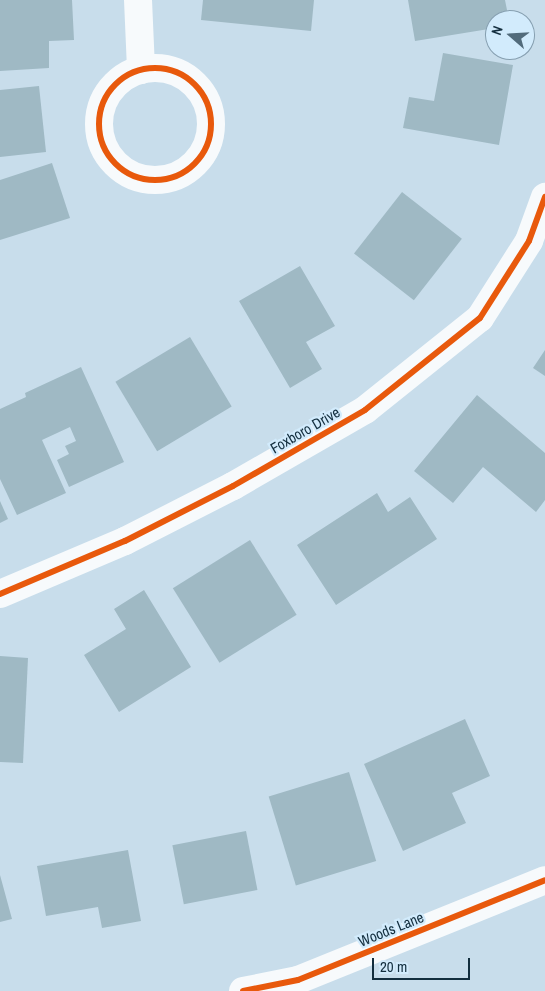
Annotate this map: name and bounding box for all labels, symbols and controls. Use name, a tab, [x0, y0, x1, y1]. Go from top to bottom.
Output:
north arrow	[485, 10, 535, 60]
text: N	[487, 24, 507, 37]
street label: Foxboro Drive	[267, 403, 343, 457]
street label: Woods Lane	[356, 908, 426, 950]
scale bar	[375, 948, 472, 980]
text: 20 m	[380, 956, 407, 977]

